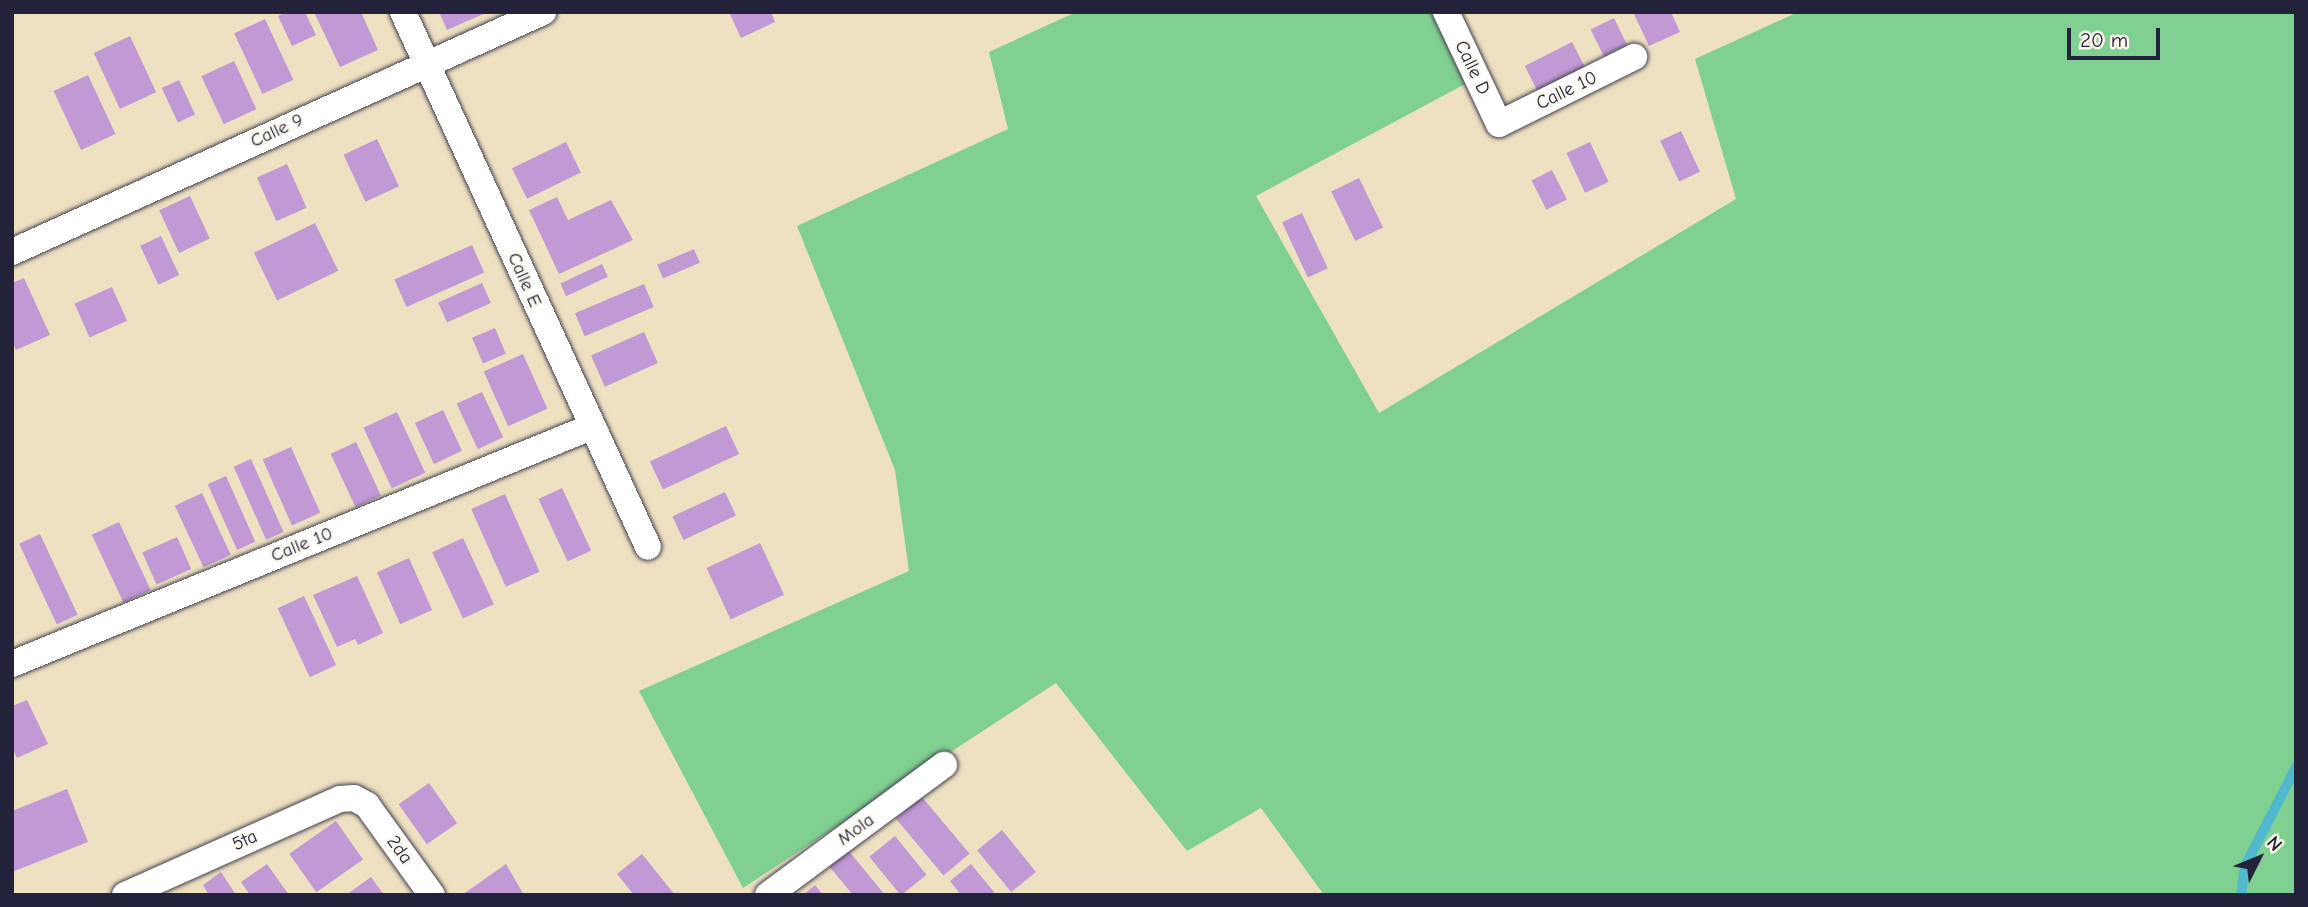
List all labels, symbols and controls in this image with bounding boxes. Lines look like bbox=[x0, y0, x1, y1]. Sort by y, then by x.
scale bar bbox=[2070, 14, 2163, 58]
text: 20 m bbox=[2080, 28, 2128, 52]
street label: Calle D bbox=[1449, 37, 1495, 99]
street label: Calle 10 bbox=[1533, 67, 1601, 115]
street label: Calle 9 bbox=[247, 109, 307, 153]
street label: Calle E bbox=[502, 249, 546, 311]
street label: Calle 10 bbox=[268, 522, 336, 568]
street label: Mola bbox=[833, 809, 879, 851]
north arrow bbox=[2224, 823, 2294, 893]
street label: 5ta bbox=[229, 826, 261, 856]
street label: 2da bbox=[381, 831, 417, 869]
text: N bbox=[2262, 832, 2287, 856]

